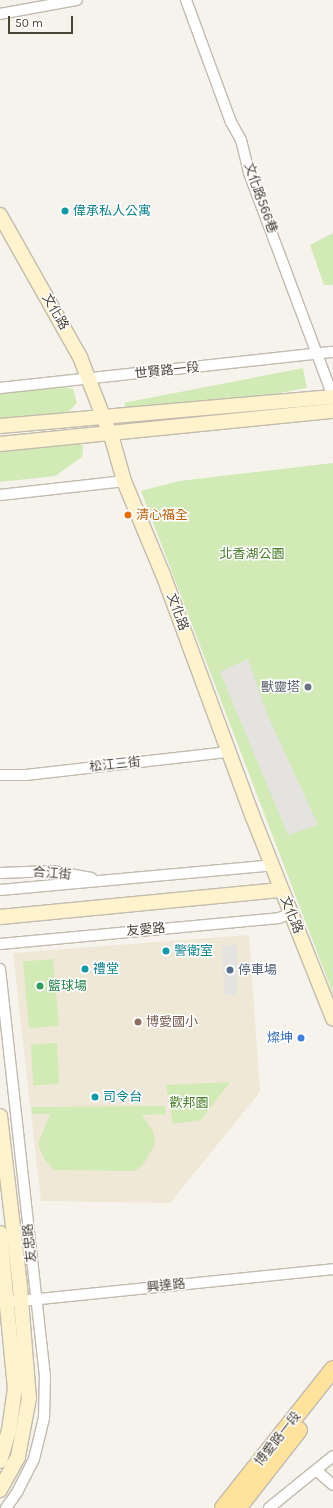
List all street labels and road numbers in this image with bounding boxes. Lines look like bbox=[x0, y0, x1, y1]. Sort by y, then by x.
street label: 文化路566巷 bbox=[240, 160, 280, 236]
street label: 文化路 bbox=[38, 291, 72, 333]
street label: 世賢路一段 bbox=[134, 360, 200, 382]
street label: 文化路 bbox=[163, 591, 191, 633]
street label: 松江三街 bbox=[88, 755, 142, 775]
street label: 合江街 bbox=[32, 865, 72, 883]
street label: 文化路 bbox=[276, 894, 306, 936]
street label: 友愛路 bbox=[126, 921, 166, 939]
street label: 友忠路 bbox=[20, 1223, 40, 1263]
street label: 興達路 bbox=[146, 1276, 186, 1296]
street label: 博愛路一段 bbox=[252, 1409, 304, 1469]

